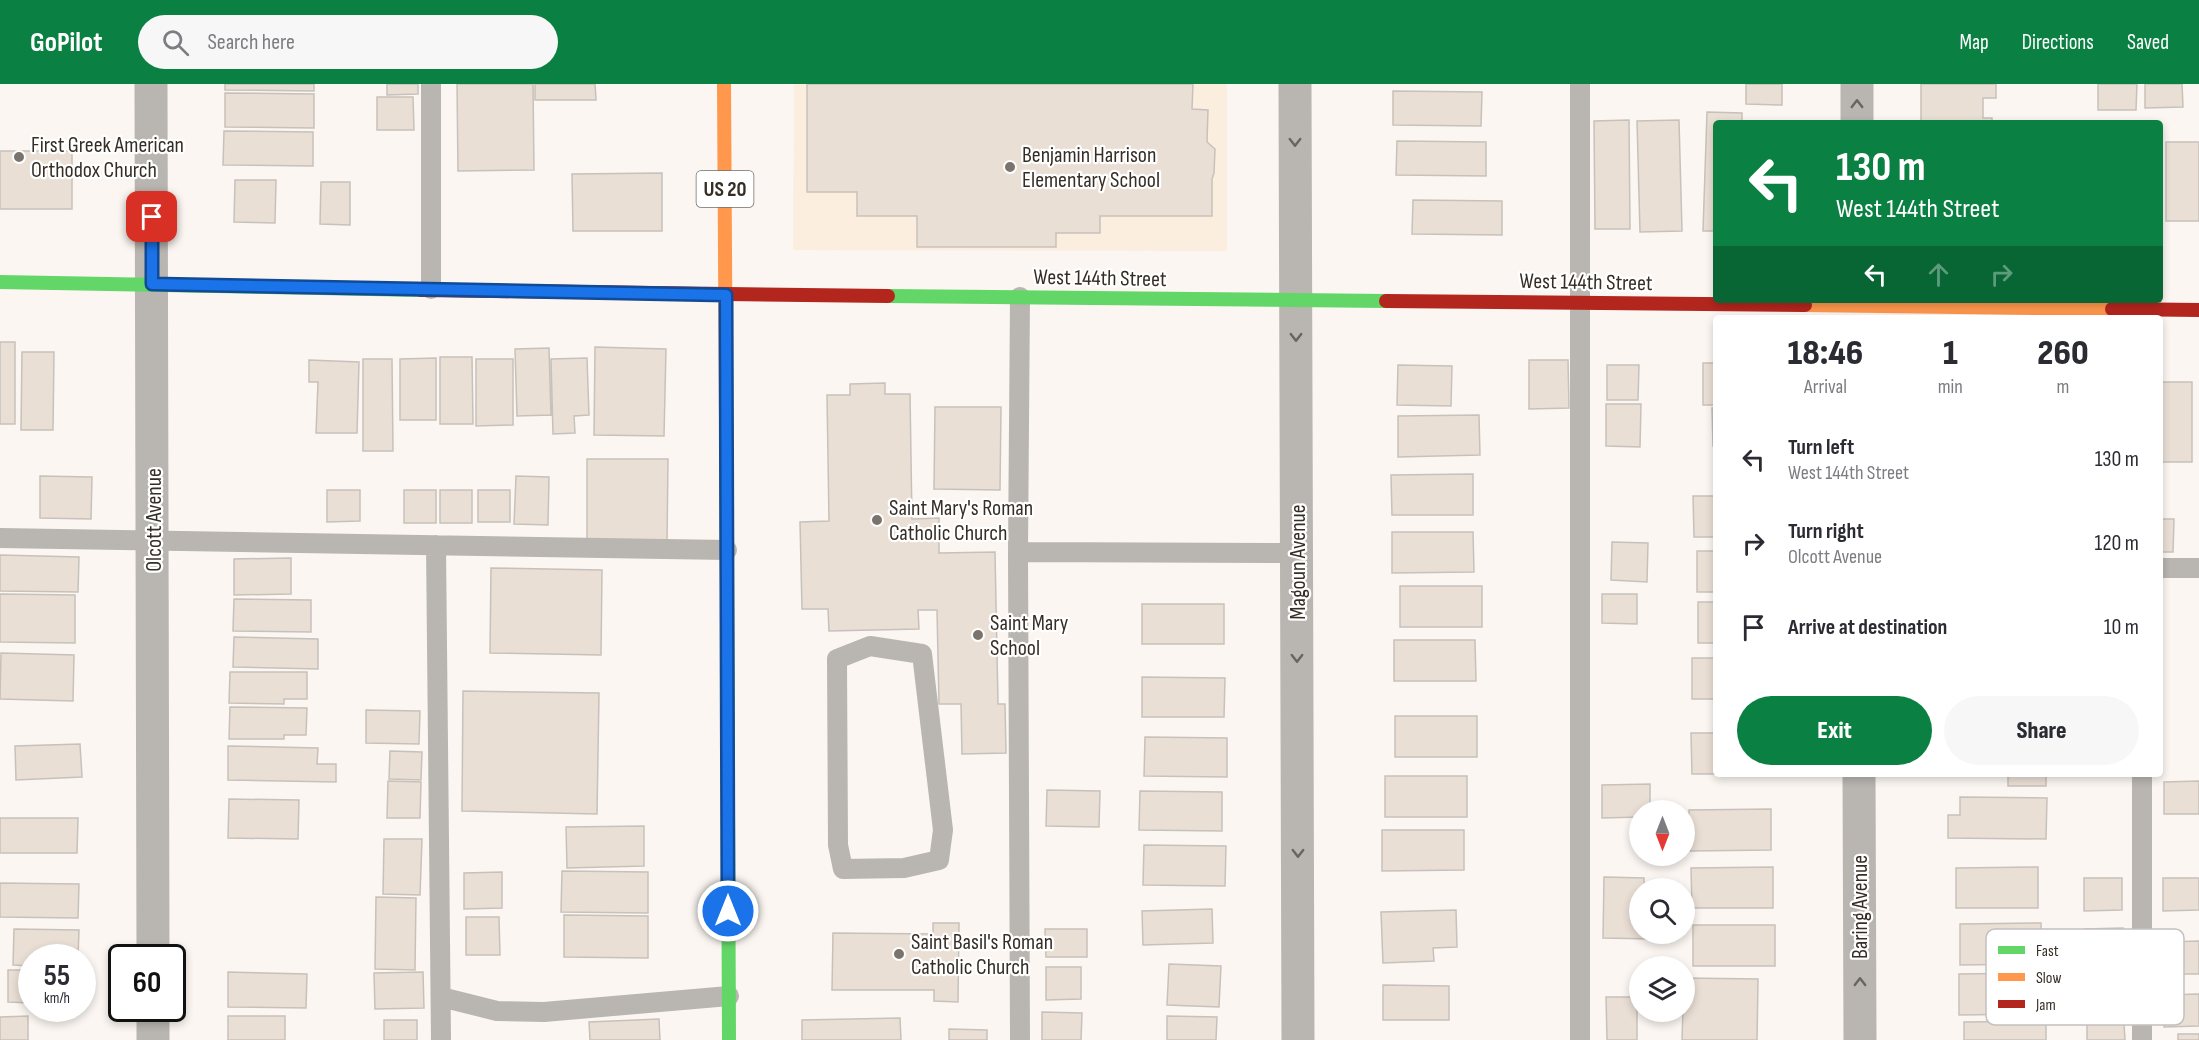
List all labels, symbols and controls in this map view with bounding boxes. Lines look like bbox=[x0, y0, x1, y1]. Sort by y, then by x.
search box bbox=[138, 15, 558, 69]
text: GoPilot bbox=[30, 26, 102, 59]
icon: search bbox=[159, 26, 192, 59]
text: Search here bbox=[207, 29, 295, 56]
text: Map bbox=[1959, 30, 1989, 55]
text: Directions bbox=[2022, 30, 2094, 55]
text: Saved bbox=[2127, 30, 2169, 55]
one-way arrow bbox=[1851, 99, 1863, 108]
place label: First Greek American Orthodox Church bbox=[31, 132, 184, 184]
one-way arrow bbox=[1289, 138, 1302, 147]
place label: Benjamin Harrison Elementary School bbox=[1022, 142, 1160, 194]
text: 130 m bbox=[1836, 142, 1926, 193]
icon: left bbox=[1737, 144, 1815, 222]
marker: First Greek American Orthodox Church bbox=[12, 150, 26, 164]
marker: Benjamin Harrison Elementary School bbox=[1003, 160, 1017, 174]
road number: US 20 bbox=[696, 171, 754, 207]
pin bbox=[126, 191, 177, 242]
text: West 144th Street bbox=[1836, 193, 1999, 225]
icon: arrive bbox=[135, 200, 168, 233]
icon: left bbox=[1859, 258, 1892, 291]
icon: ahead bbox=[1922, 258, 1955, 291]
icon: right bbox=[1985, 258, 2018, 291]
street label: West 144th Street bbox=[1033, 264, 1167, 293]
street label: West 144th Street bbox=[1519, 268, 1653, 297]
text: 18:46 bbox=[1787, 332, 1863, 375]
text: 1 bbox=[1943, 332, 1958, 375]
text: 260 bbox=[2037, 332, 2089, 375]
one-way arrow bbox=[1290, 333, 1302, 342]
text: Arrival bbox=[1804, 375, 1847, 399]
text: min bbox=[1938, 375, 1963, 399]
text: m bbox=[2057, 375, 2069, 399]
text: Turn left bbox=[1788, 434, 1854, 461]
icon: left bbox=[1737, 443, 1770, 476]
text: 130 m bbox=[2095, 446, 2139, 473]
text: West 144th Street bbox=[1788, 461, 1909, 485]
street label: Olcott Avenue bbox=[141, 468, 168, 572]
place label: Saint Mary's Roman Catholic Church bbox=[889, 495, 1033, 547]
street label: Magoun Avenue bbox=[1285, 504, 1312, 620]
marker: Saint Mary's Roman Catholic Church bbox=[870, 513, 884, 527]
text: Turn right bbox=[1788, 518, 1864, 545]
icon: right bbox=[1737, 527, 1770, 560]
text: 120 m bbox=[2095, 530, 2139, 557]
text: Olcott Avenue bbox=[1788, 545, 1882, 569]
place label: Saint Mary School bbox=[990, 610, 1069, 662]
icon: arrive bbox=[1737, 611, 1770, 644]
text: Arrive at destination bbox=[1788, 614, 1947, 641]
text: 10 m bbox=[2104, 614, 2139, 641]
marker: Saint Mary School bbox=[971, 628, 985, 642]
one-way arrow bbox=[1291, 654, 1303, 663]
button: Exit bbox=[1737, 696, 1932, 765]
button: Share bbox=[1944, 696, 2139, 765]
north arrow bbox=[1629, 800, 1695, 866]
map controls bbox=[1629, 800, 1695, 1022]
one-way arrow bbox=[1292, 849, 1304, 858]
street label: Baring Avenue bbox=[1847, 855, 1874, 959]
button: search bbox=[1629, 878, 1695, 944]
position arrow bbox=[696, 879, 760, 943]
place label: Saint Basil's Roman Catholic Church bbox=[911, 929, 1053, 981]
legend bbox=[1986, 929, 2184, 1025]
text: Fast bbox=[2036, 942, 2059, 961]
speed limit sign: 60 bbox=[108, 944, 186, 1022]
marker: Saint Basil's Roman Catholic Church bbox=[892, 947, 906, 961]
button: layers bbox=[1629, 956, 1695, 1022]
text: 55 bbox=[44, 958, 70, 994]
text: Slow bbox=[2036, 969, 2061, 988]
one-way arrow bbox=[1854, 977, 1866, 986]
text: km/h bbox=[44, 989, 70, 1008]
text: Jam bbox=[2035, 996, 2056, 1015]

